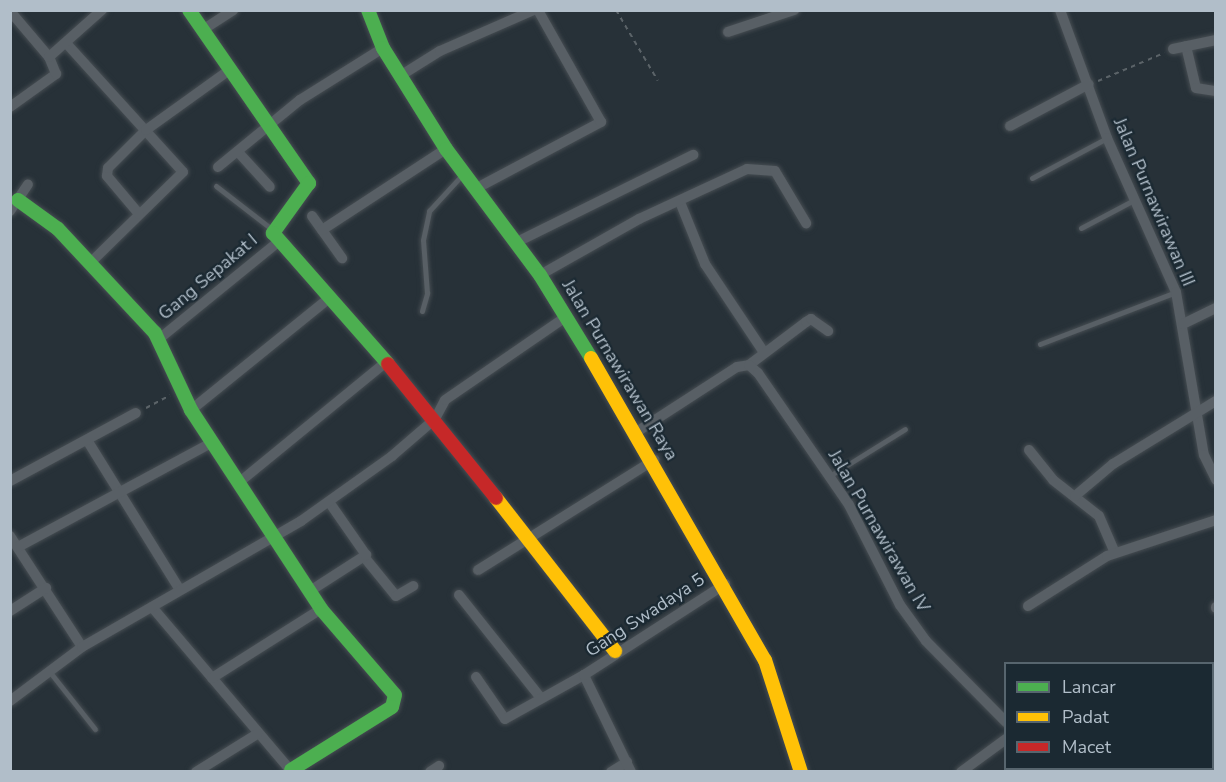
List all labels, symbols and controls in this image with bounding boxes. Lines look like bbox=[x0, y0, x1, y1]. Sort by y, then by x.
street label: Jalan Purnawirawan III bbox=[1109, 115, 1199, 289]
street label: Gang Sepakat I bbox=[154, 229, 262, 325]
street label: Jalan Purnawirawan Raya bbox=[557, 276, 683, 464]
street label: Jalan Purnawirawan IV bbox=[824, 446, 934, 616]
street label: Gang Swadaya 5 bbox=[581, 569, 709, 661]
legend bbox=[1004, 662, 1214, 770]
text: Lancar bbox=[1062, 675, 1116, 699]
text: Padat bbox=[1062, 705, 1109, 729]
text: Macet bbox=[1062, 735, 1111, 759]

